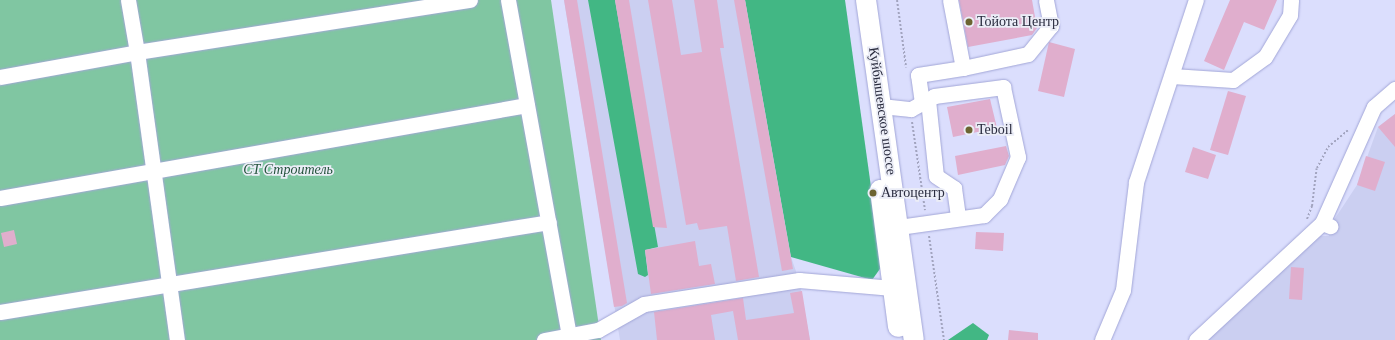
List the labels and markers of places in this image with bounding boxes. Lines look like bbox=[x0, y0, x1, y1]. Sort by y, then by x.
place label: Тойота Центр bbox=[977, 14, 1059, 30]
marker: Тойота Центр bbox=[964, 17, 974, 27]
place label: Teboil bbox=[977, 122, 1013, 138]
marker: Teboil bbox=[964, 125, 974, 135]
place label: Автоцентр bbox=[881, 185, 945, 201]
marker: Автоцентр bbox=[868, 188, 878, 198]

